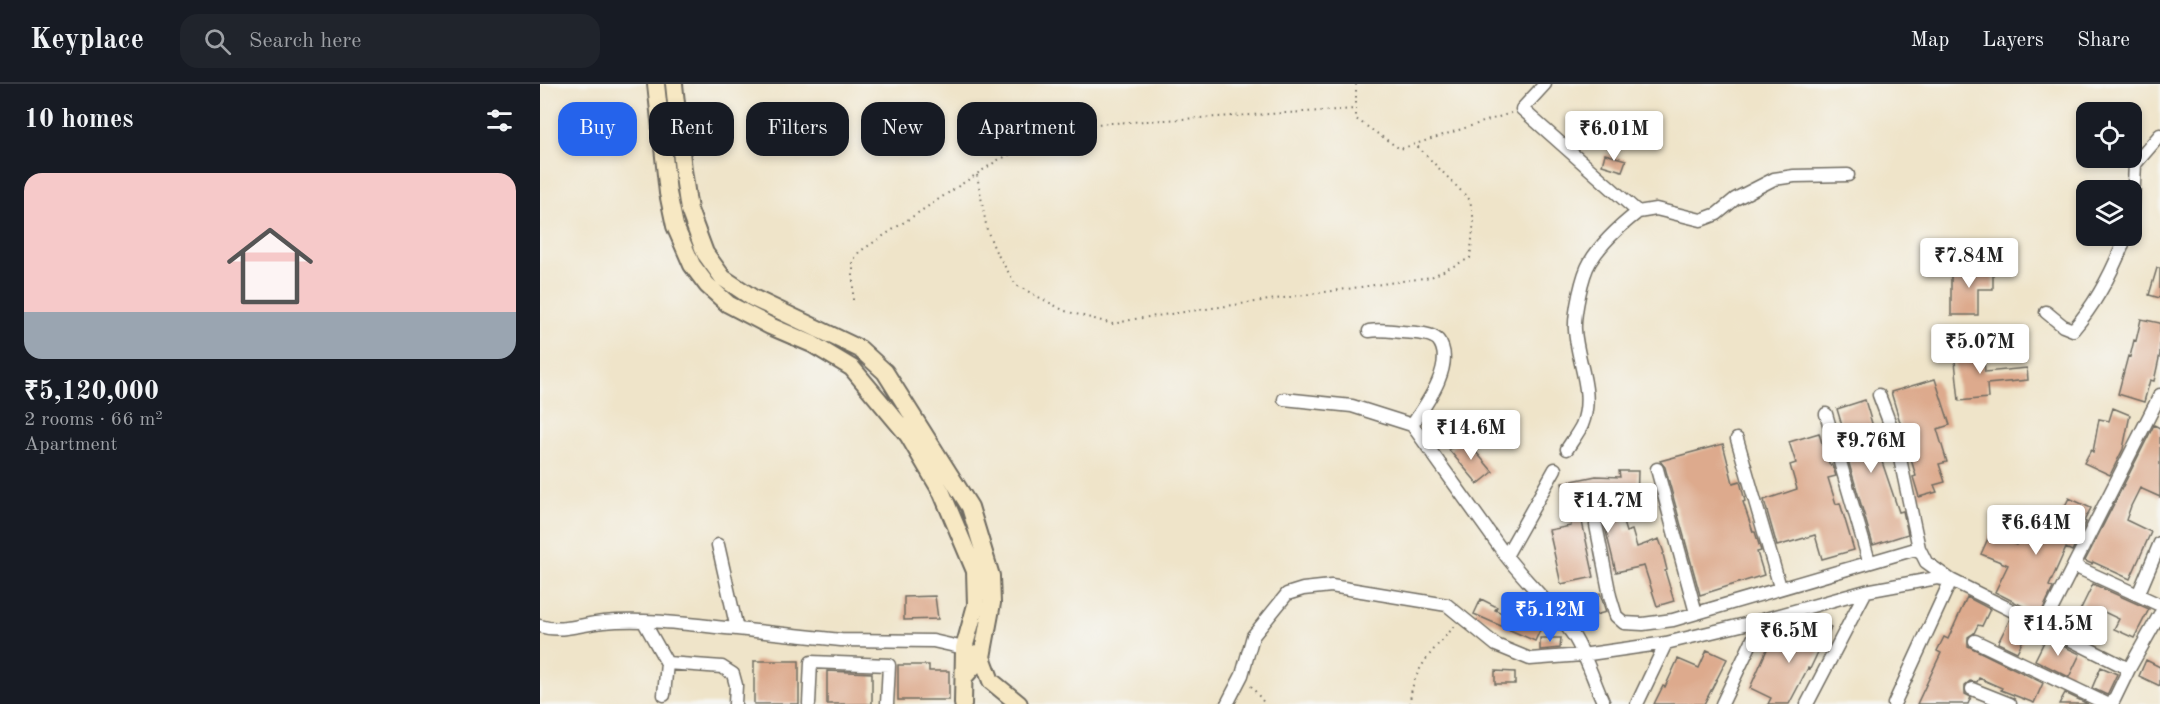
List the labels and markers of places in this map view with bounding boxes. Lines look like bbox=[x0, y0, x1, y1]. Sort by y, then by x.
pin: ₹6.01M bbox=[1565, 111, 1663, 162]
pin: ₹7.84M bbox=[1920, 238, 2018, 289]
pin: ₹5.07M bbox=[1931, 324, 2029, 375]
pin: ₹14.6M bbox=[1422, 410, 1520, 461]
pin: ₹9.76M bbox=[1822, 423, 1920, 474]
pin: ₹14.7M bbox=[1559, 483, 1657, 534]
pin: ₹6.64M bbox=[1987, 505, 2085, 556]
pin: ₹5.12M bbox=[1501, 592, 1599, 643]
pin: ₹14.5M bbox=[2009, 606, 2107, 657]
pin: ₹6.5M bbox=[1747, 613, 1831, 664]

